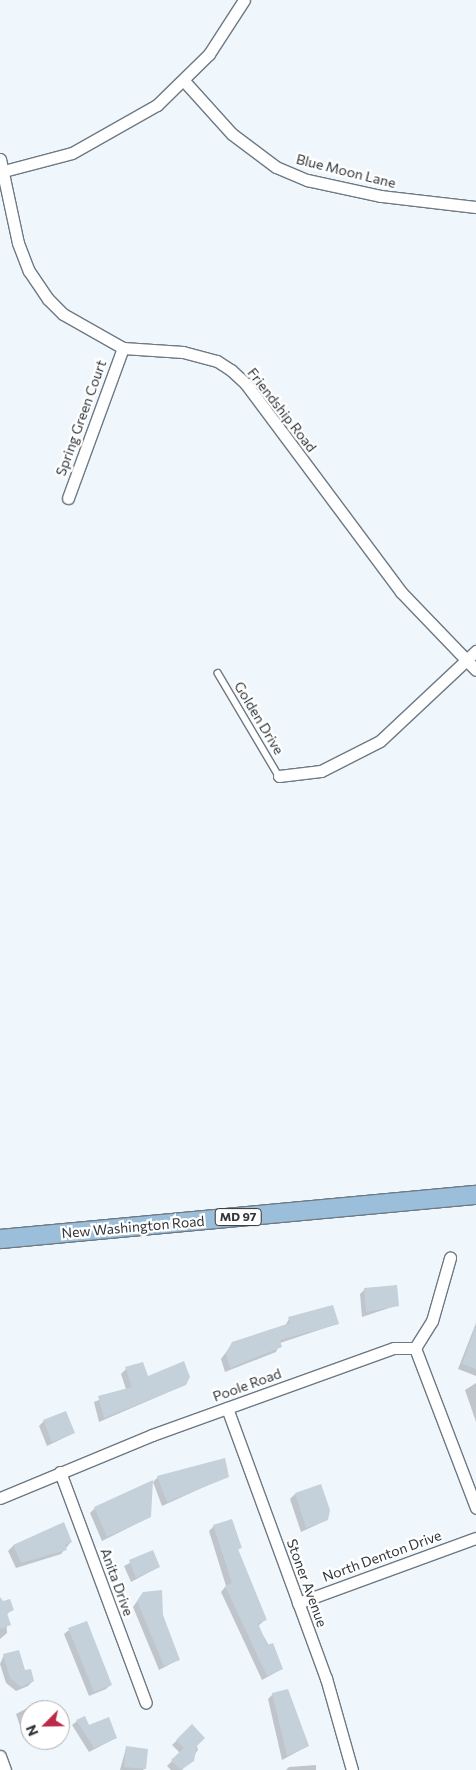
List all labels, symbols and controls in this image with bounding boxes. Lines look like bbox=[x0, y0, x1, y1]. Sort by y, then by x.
street label: Blue Moon Lane bbox=[294, 151, 398, 191]
street label: Spring Green Court bbox=[52, 358, 110, 478]
street label: Friendship Road bbox=[244, 365, 320, 455]
street label: Golden Drive bbox=[231, 678, 287, 758]
road number: MD 97 bbox=[214, 1208, 262, 1226]
street label: New Washington Road bbox=[61, 1212, 205, 1242]
street label: Poole Road bbox=[210, 1365, 284, 1405]
street label: North Denton Drive bbox=[320, 1527, 444, 1585]
street label: Stoner Avenue bbox=[283, 1537, 331, 1629]
street label: Anita Drive bbox=[97, 1546, 137, 1618]
north arrow bbox=[20, 1700, 70, 1750]
text: N bbox=[22, 1723, 42, 1739]

